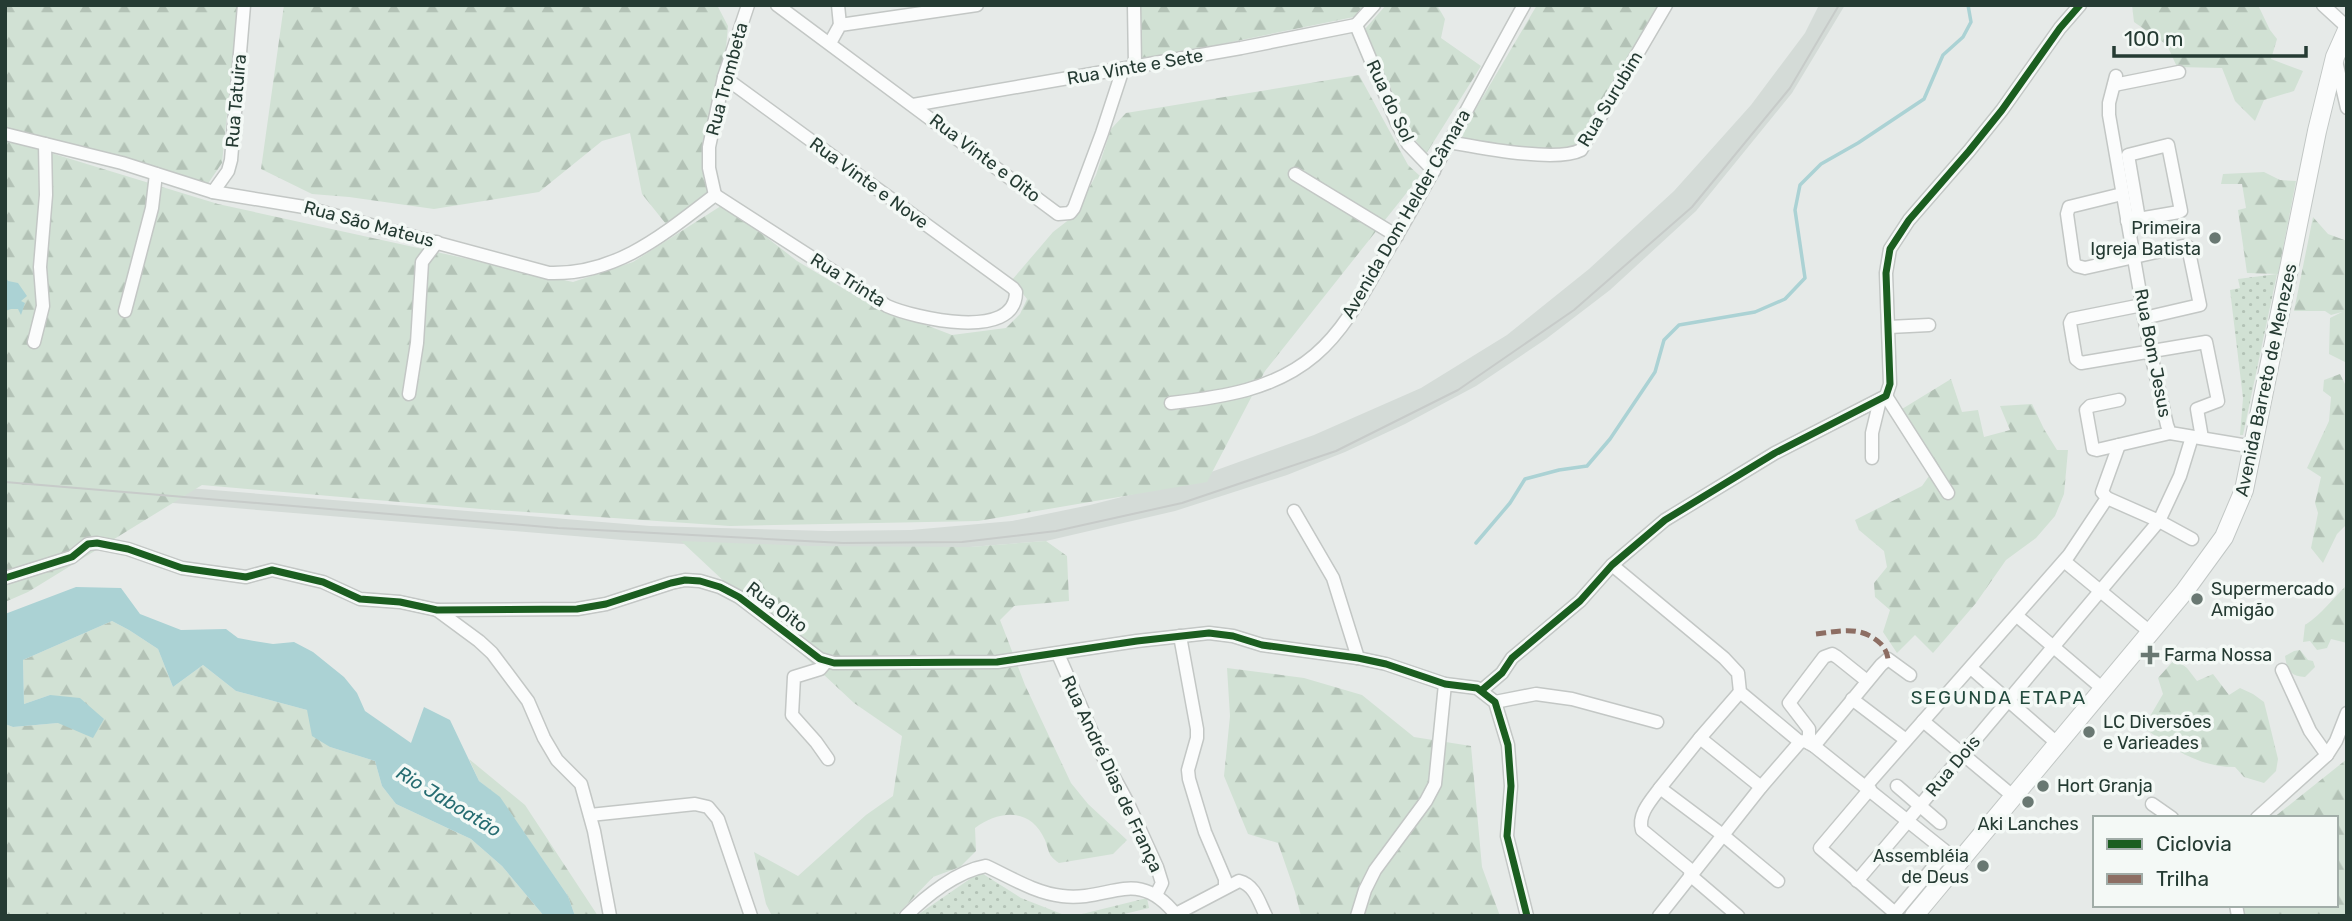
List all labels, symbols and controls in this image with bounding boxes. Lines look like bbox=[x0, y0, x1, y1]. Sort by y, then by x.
scale bar bbox=[2114, 14, 2306, 58]
street label: Rua Trombeta bbox=[701, 20, 753, 138]
text: 100 m bbox=[2124, 26, 2183, 51]
street label: Rua Vinte e Sete bbox=[1065, 44, 1205, 90]
street label: Rua Surubim bbox=[1573, 47, 1647, 151]
street label: Rua Tatuira bbox=[221, 53, 251, 149]
street label: Rua do Sol bbox=[1361, 56, 1419, 146]
street label: Avenida Dom Helder Câmara bbox=[1337, 105, 1475, 323]
street label: Rua Vinte e Oito bbox=[925, 109, 1045, 207]
street label: Rua Vinte e Nove bbox=[805, 132, 933, 234]
street label: Rua São Mateus bbox=[301, 196, 437, 252]
place label: Primeira Igreja Batista bbox=[2090, 217, 2201, 260]
marker: Primeira Igreja Batista bbox=[2207, 230, 2223, 246]
street label: Rua Trinta bbox=[806, 248, 890, 312]
street label: Avenida Barreto de Menezes bbox=[2231, 261, 2301, 499]
street label: Rua Bom Jesus bbox=[2130, 287, 2176, 419]
street label: Rua Oito bbox=[742, 577, 812, 637]
place label: Supermercado Amigão bbox=[2211, 578, 2334, 621]
marker: Supermercado Amigão bbox=[2189, 591, 2205, 607]
place label: Farma Nossa bbox=[2164, 644, 2272, 666]
marker: Farma Nossa bbox=[2142, 647, 2158, 663]
street label: Rua André Dias de França bbox=[1057, 672, 1167, 876]
district label: SEGUNDA ETAPA bbox=[1911, 686, 2087, 709]
place label: LC Diversões e Varieades bbox=[2103, 711, 2211, 754]
marker: LC Diversões e Varieades bbox=[2081, 724, 2097, 740]
street label: Rua Dois bbox=[1921, 731, 1985, 801]
water label: Rio Jaboatão bbox=[392, 761, 506, 842]
place label: Hort Granja bbox=[2057, 775, 2153, 797]
marker: Hort Granja bbox=[2035, 778, 2051, 794]
marker: Aki Lanches bbox=[2020, 794, 2036, 810]
place label: Aki Lanches bbox=[1977, 813, 2079, 835]
legend bbox=[2093, 816, 2338, 907]
text: Ciclovia bbox=[2156, 831, 2232, 856]
place label: Assembléia de Deus bbox=[1873, 845, 1969, 888]
marker: Assembléia de Deus bbox=[1975, 858, 1991, 874]
text: Trilha bbox=[2156, 866, 2209, 891]

